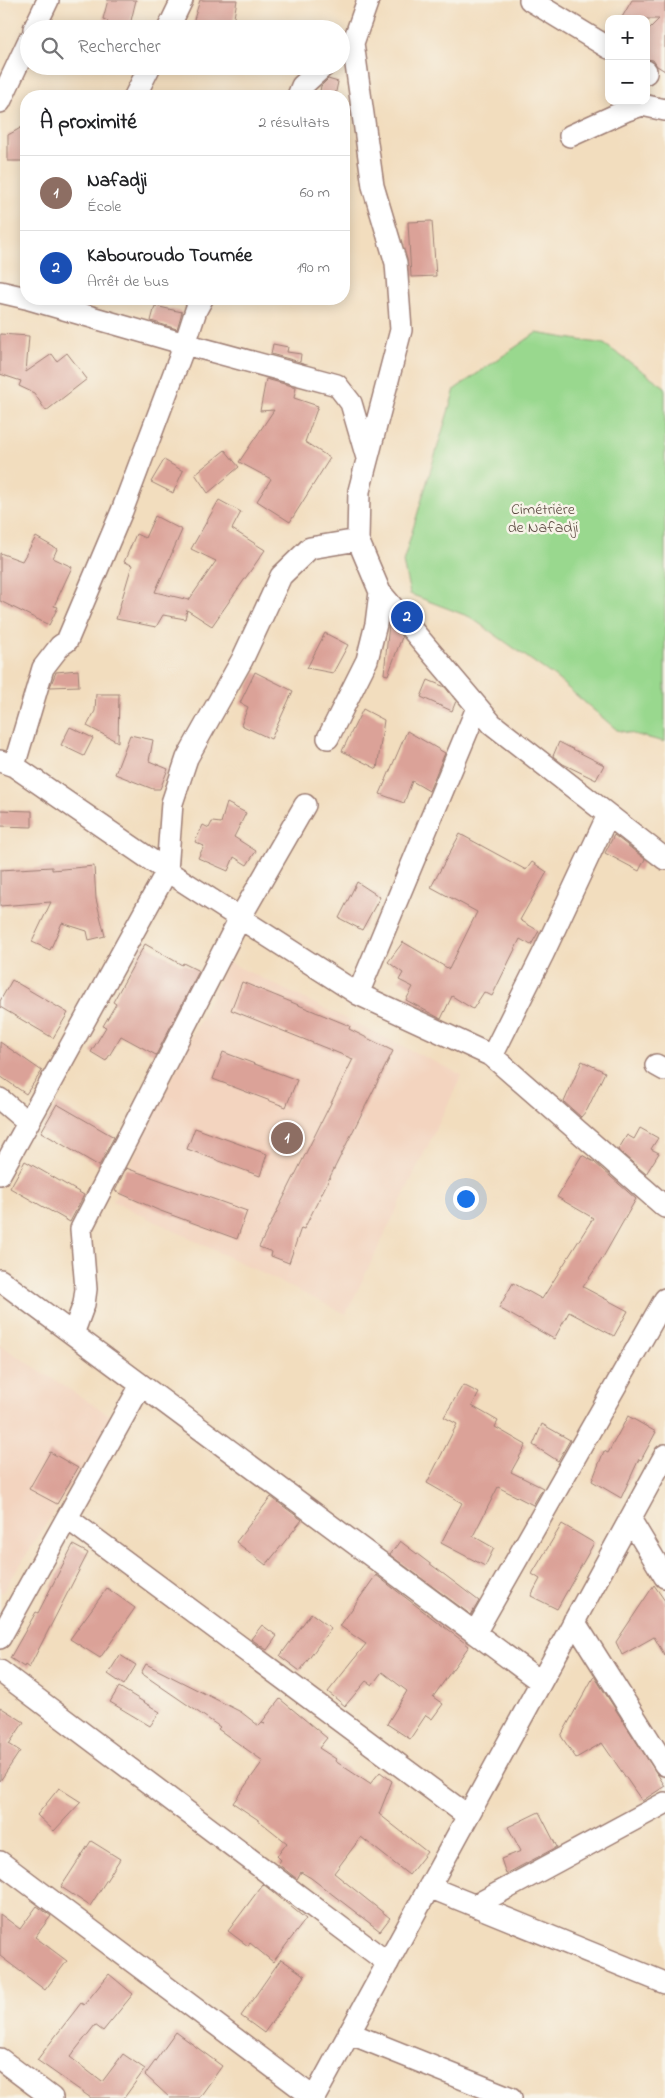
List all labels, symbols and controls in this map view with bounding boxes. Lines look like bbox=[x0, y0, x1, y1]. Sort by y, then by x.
map controls bbox=[605, 15, 650, 105]
button: + bbox=[605, 15, 650, 60]
search box bbox=[20, 20, 350, 75]
icon: search bbox=[38, 34, 66, 62]
text: Rechercher bbox=[78, 34, 161, 61]
button: − bbox=[605, 60, 650, 105]
text: À proximité bbox=[40, 108, 137, 138]
text: 2 résultats bbox=[258, 111, 330, 135]
text: Nafadji bbox=[87, 168, 147, 195]
text: 1 bbox=[53, 181, 59, 205]
text: 60 m bbox=[300, 181, 330, 205]
text: École bbox=[87, 195, 122, 219]
text: Kabouroudo Tournée bbox=[87, 243, 252, 270]
text: 2 bbox=[52, 256, 60, 280]
text: 190 m bbox=[297, 256, 330, 280]
text: Arrêt de bus bbox=[87, 270, 169, 294]
park label: Cimétrière de Nafadji bbox=[508, 498, 578, 540]
pin: 2 bbox=[391, 598, 423, 636]
pin: 1 bbox=[271, 1119, 303, 1157]
your location bbox=[453, 1186, 479, 1212]

